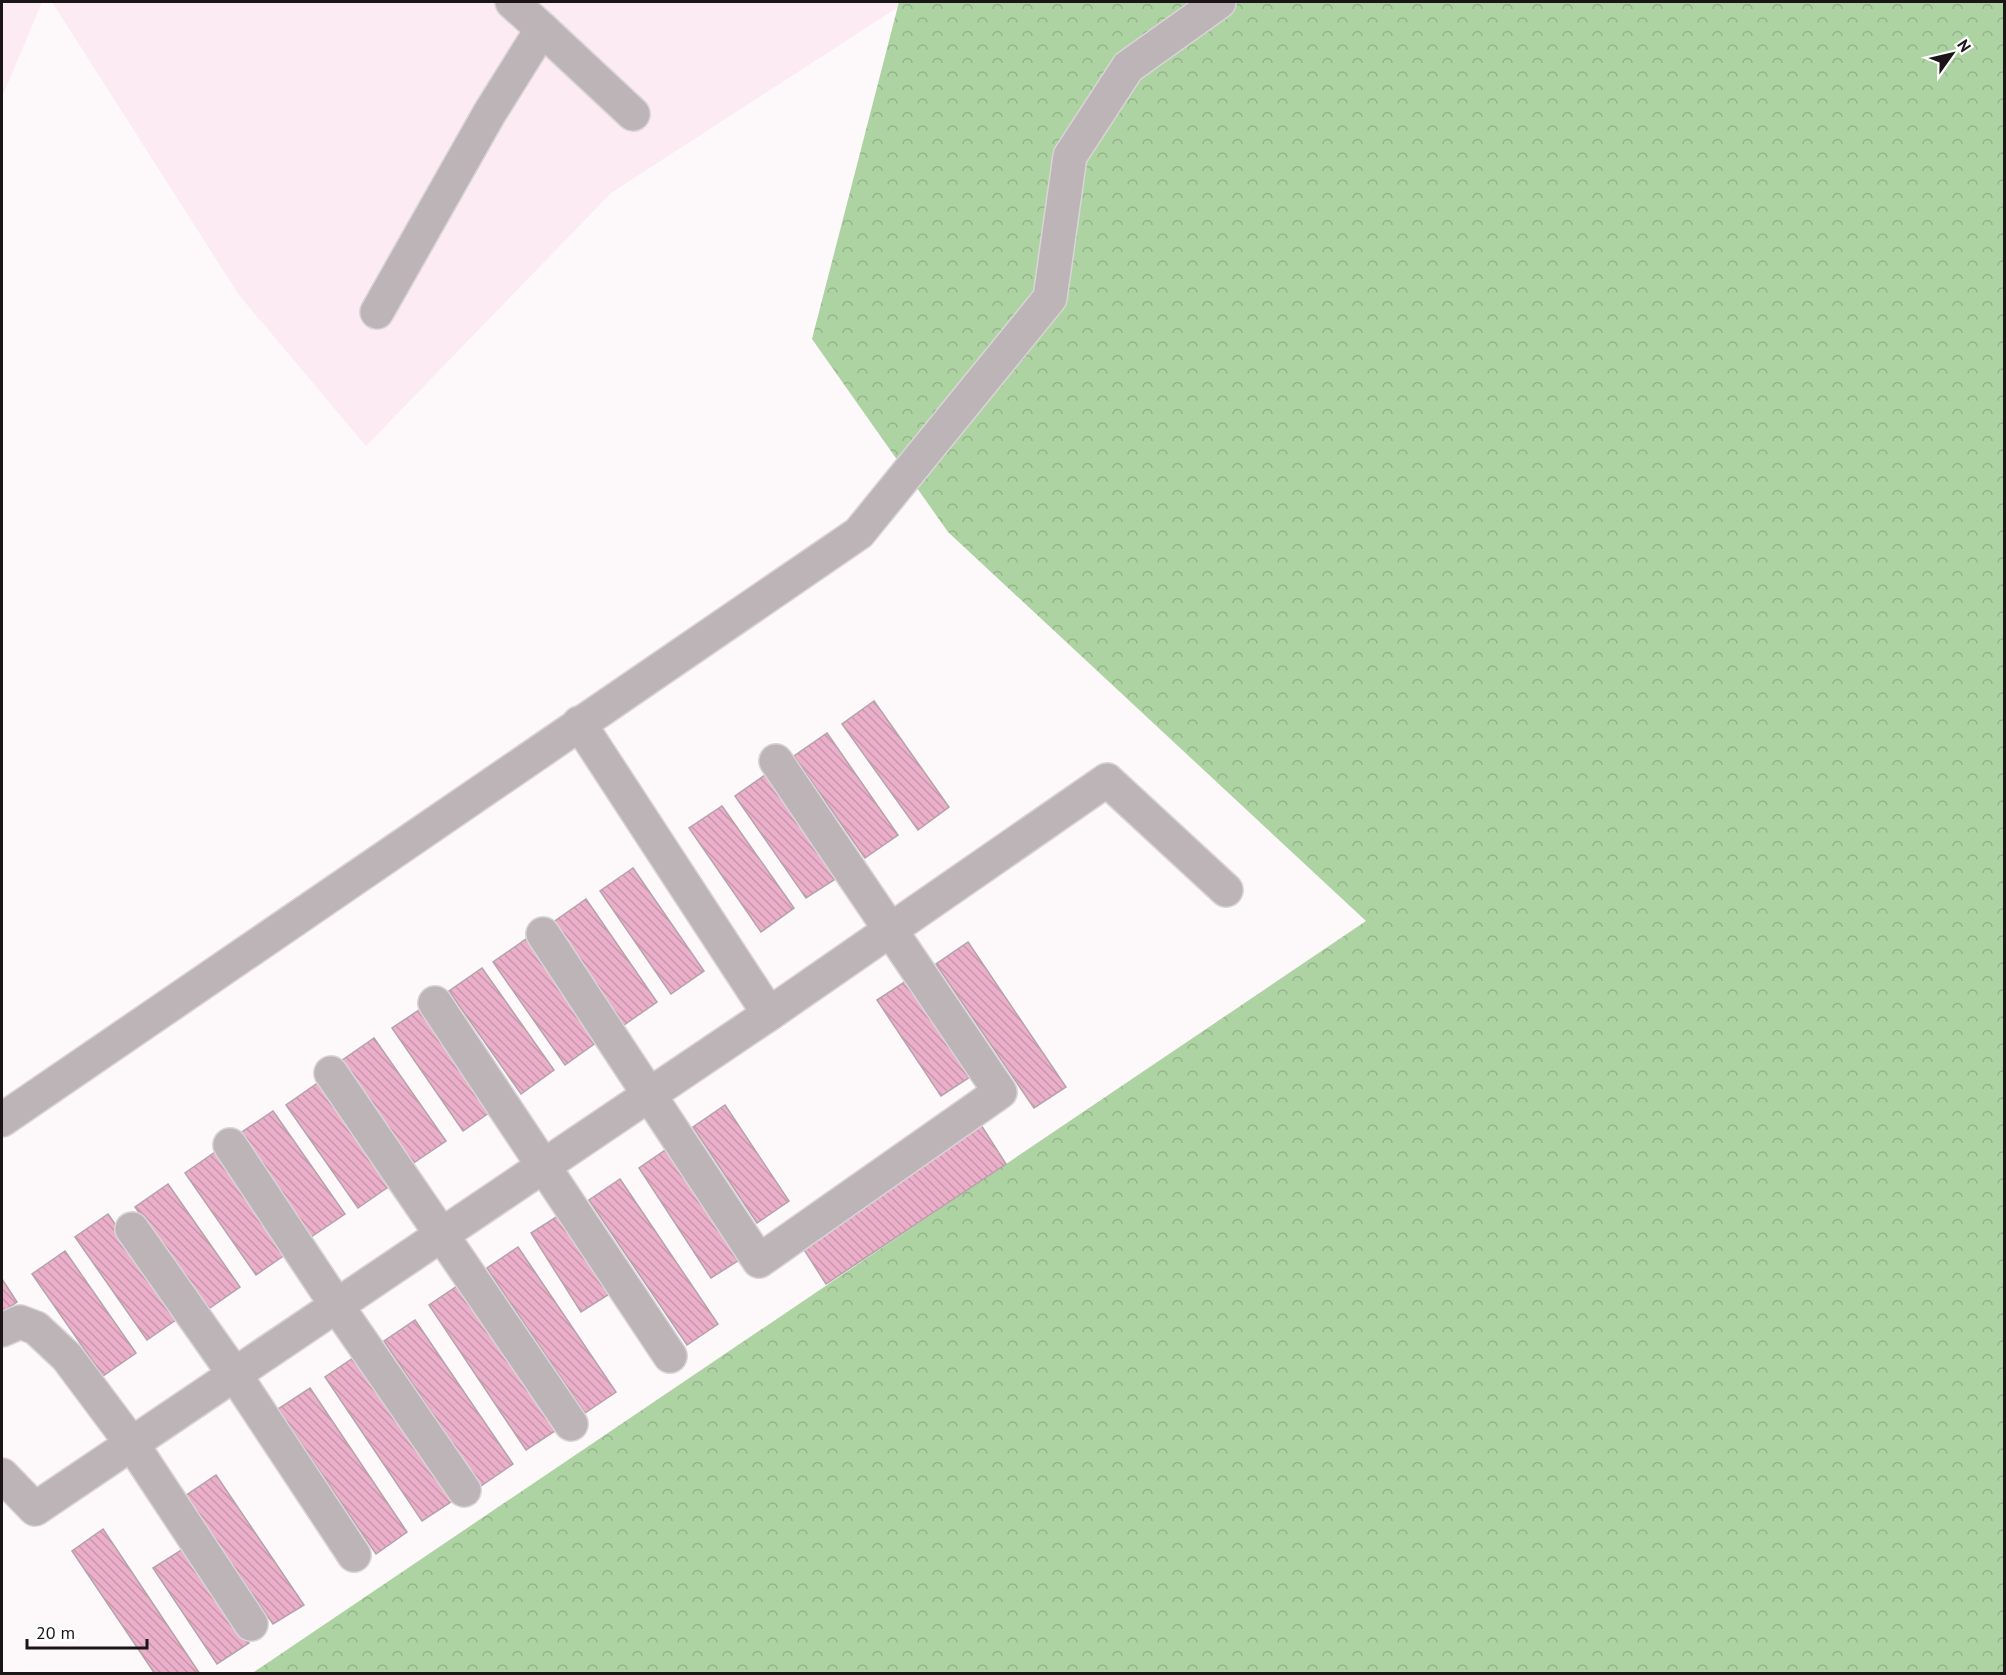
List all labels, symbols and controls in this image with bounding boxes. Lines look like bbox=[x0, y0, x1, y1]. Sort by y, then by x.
north arrow bbox=[1922, 24, 1982, 84]
text: N bbox=[1953, 36, 1976, 56]
scale bar bbox=[27, 1612, 147, 1650]
text: 20 m bbox=[36, 1621, 75, 1644]

